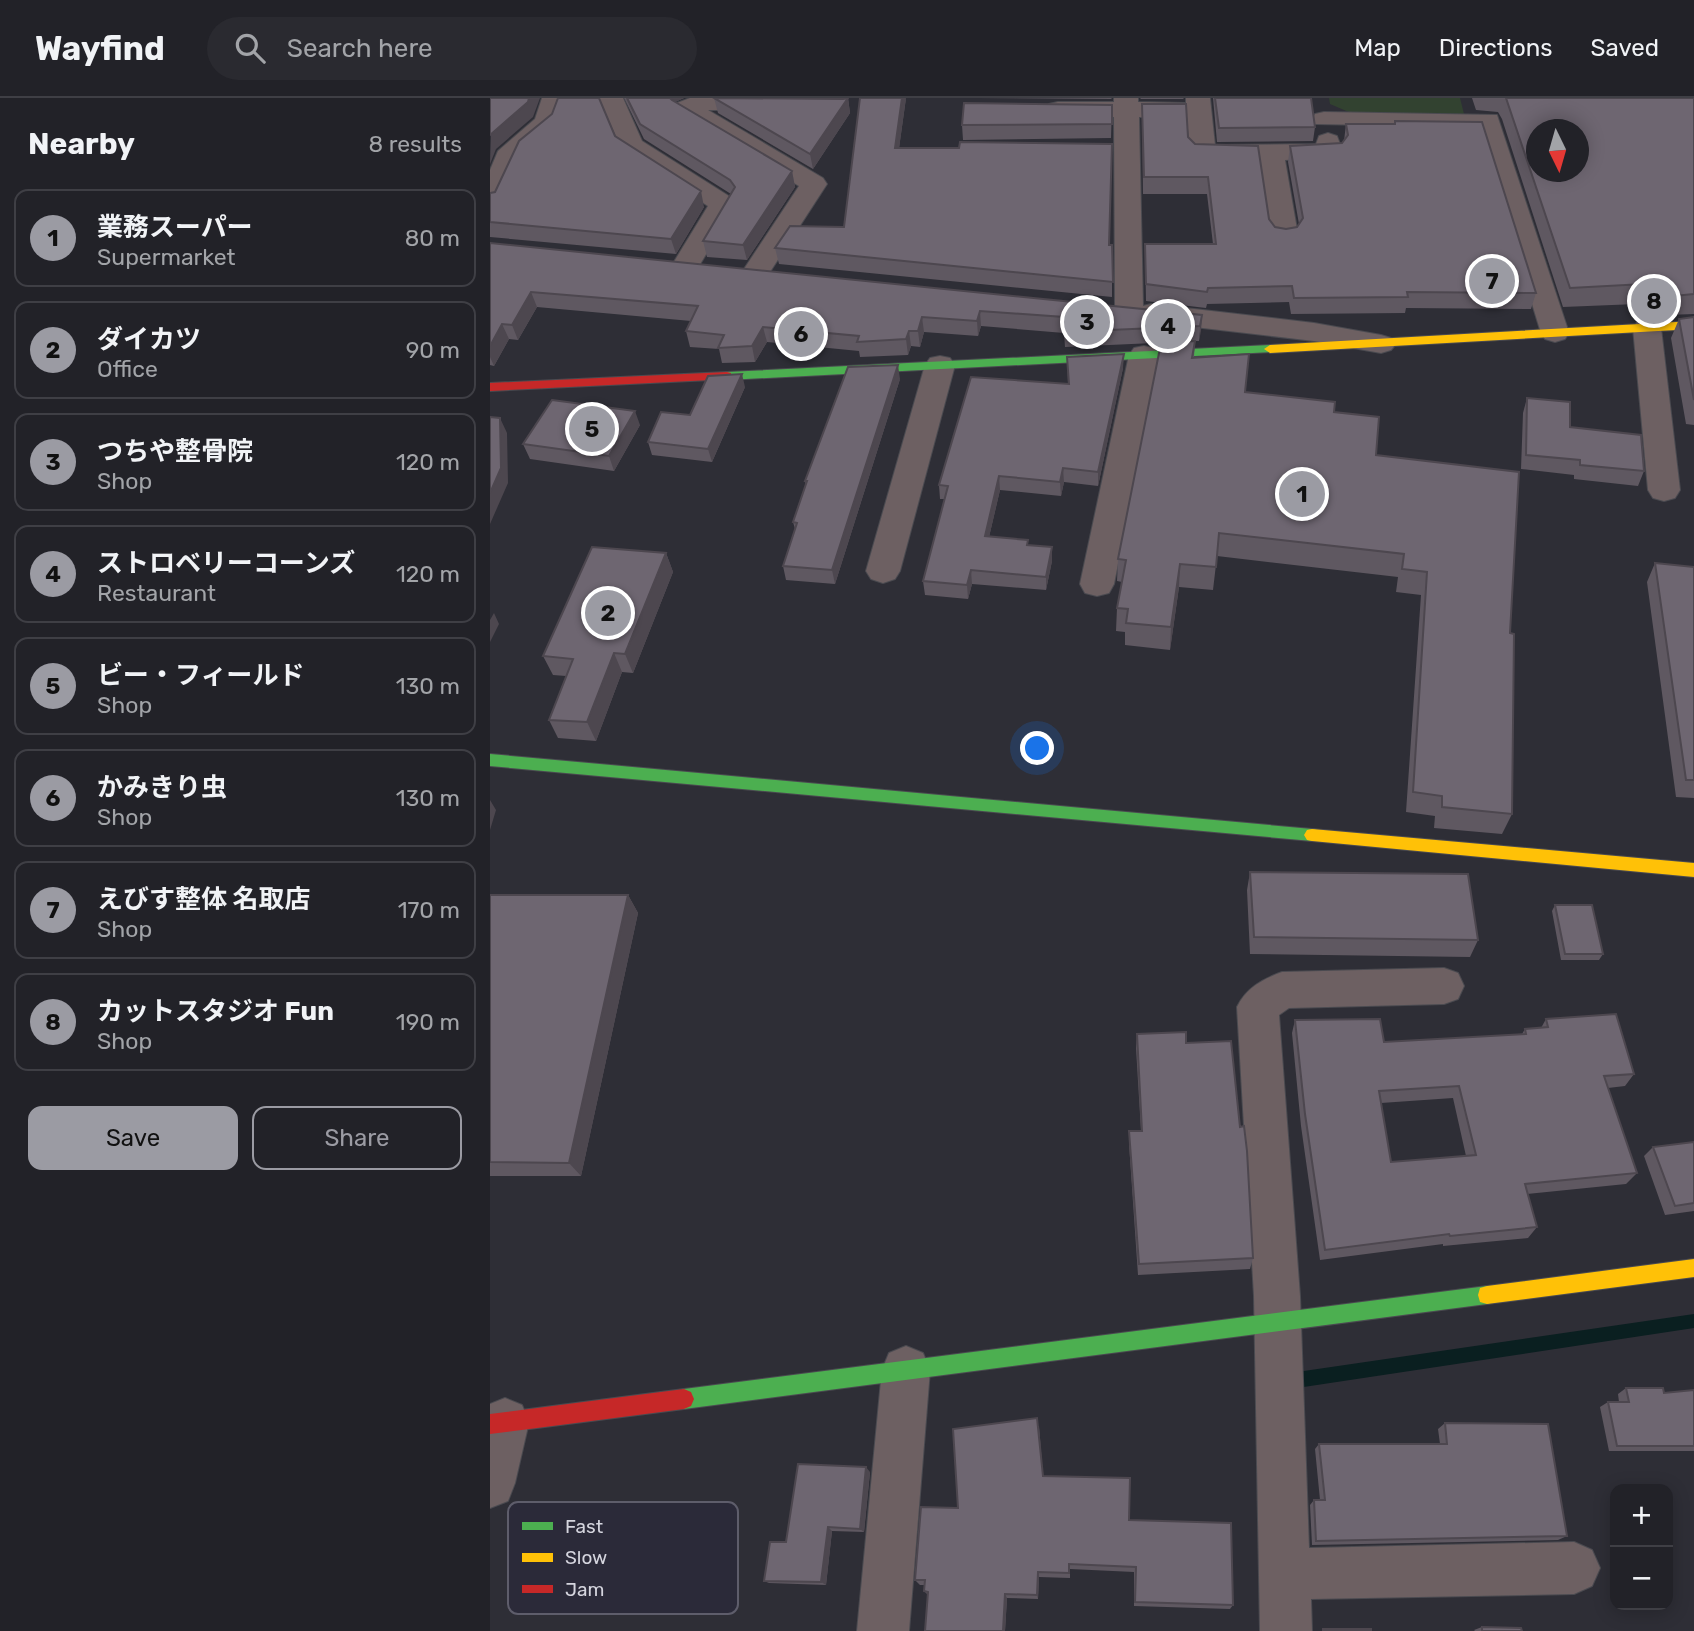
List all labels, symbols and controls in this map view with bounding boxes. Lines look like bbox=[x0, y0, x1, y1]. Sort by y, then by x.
search box bbox=[207, 17, 697, 80]
text: Wayfind bbox=[35, 29, 165, 68]
icon: search bbox=[231, 29, 269, 67]
text: Search here bbox=[287, 33, 433, 64]
text: Map bbox=[1354, 34, 1401, 62]
text: Directions bbox=[1439, 34, 1552, 62]
text: Saved bbox=[1590, 34, 1659, 62]
north arrow bbox=[1526, 119, 1589, 182]
text: Nearby bbox=[28, 126, 135, 162]
text: 8 results bbox=[368, 130, 462, 158]
text: 業務スーパー bbox=[97, 212, 253, 243]
text: 1 bbox=[47, 224, 59, 252]
text: 80 m bbox=[405, 224, 460, 252]
text: Supermarket bbox=[97, 243, 235, 271]
pin: 7 bbox=[1469, 255, 1515, 307]
pin: 8 bbox=[1631, 275, 1677, 327]
pin: 3 bbox=[1064, 296, 1110, 348]
pin: 4 bbox=[1145, 300, 1191, 352]
pin: 6 bbox=[778, 308, 824, 360]
text: ダイカツ bbox=[97, 324, 201, 355]
text: 2 bbox=[46, 336, 60, 364]
text: 90 m bbox=[406, 336, 460, 364]
text: Office bbox=[97, 355, 158, 383]
pin: 5 bbox=[569, 403, 615, 455]
text: つちや整骨院 bbox=[97, 436, 253, 467]
text: 3 bbox=[45, 448, 61, 476]
text: 120 m bbox=[396, 448, 460, 476]
text: Shop bbox=[97, 467, 152, 495]
pin: 1 bbox=[1279, 468, 1325, 520]
text: ストロベリーコーンズ bbox=[97, 548, 355, 579]
text: 4 bbox=[45, 560, 61, 588]
text: 120 m bbox=[396, 560, 460, 588]
text: Restaurant bbox=[97, 579, 216, 607]
pin: 2 bbox=[585, 587, 631, 639]
text: ビー・フィールド bbox=[97, 660, 304, 691]
text: 5 bbox=[46, 672, 60, 700]
text: 130 m bbox=[396, 672, 460, 700]
text: Shop bbox=[97, 691, 152, 719]
your location bbox=[1020, 731, 1054, 765]
text: かみきり虫 bbox=[97, 772, 227, 803]
text: 6 bbox=[46, 784, 60, 812]
text: 130 m bbox=[396, 784, 460, 812]
text: Shop bbox=[97, 803, 152, 831]
text: えびす整体 名取店 bbox=[97, 884, 311, 915]
text: 7 bbox=[46, 896, 60, 924]
text: 170 m bbox=[398, 896, 460, 924]
text: Shop bbox=[97, 915, 152, 943]
text: カットスタジオ Fun bbox=[97, 996, 334, 1027]
text: 8 bbox=[45, 1008, 61, 1036]
text: 190 m bbox=[396, 1008, 460, 1036]
text: Shop bbox=[97, 1027, 152, 1055]
button: Save bbox=[28, 1106, 238, 1170]
button: Share bbox=[252, 1106, 462, 1170]
map controls bbox=[1610, 1484, 1673, 1610]
button: + bbox=[1610, 1484, 1673, 1547]
legend bbox=[508, 1502, 738, 1614]
text: Fast bbox=[565, 1515, 604, 1538]
text: Slow bbox=[565, 1546, 607, 1569]
button: − bbox=[1610, 1547, 1673, 1610]
text: Jam bbox=[565, 1578, 604, 1601]

